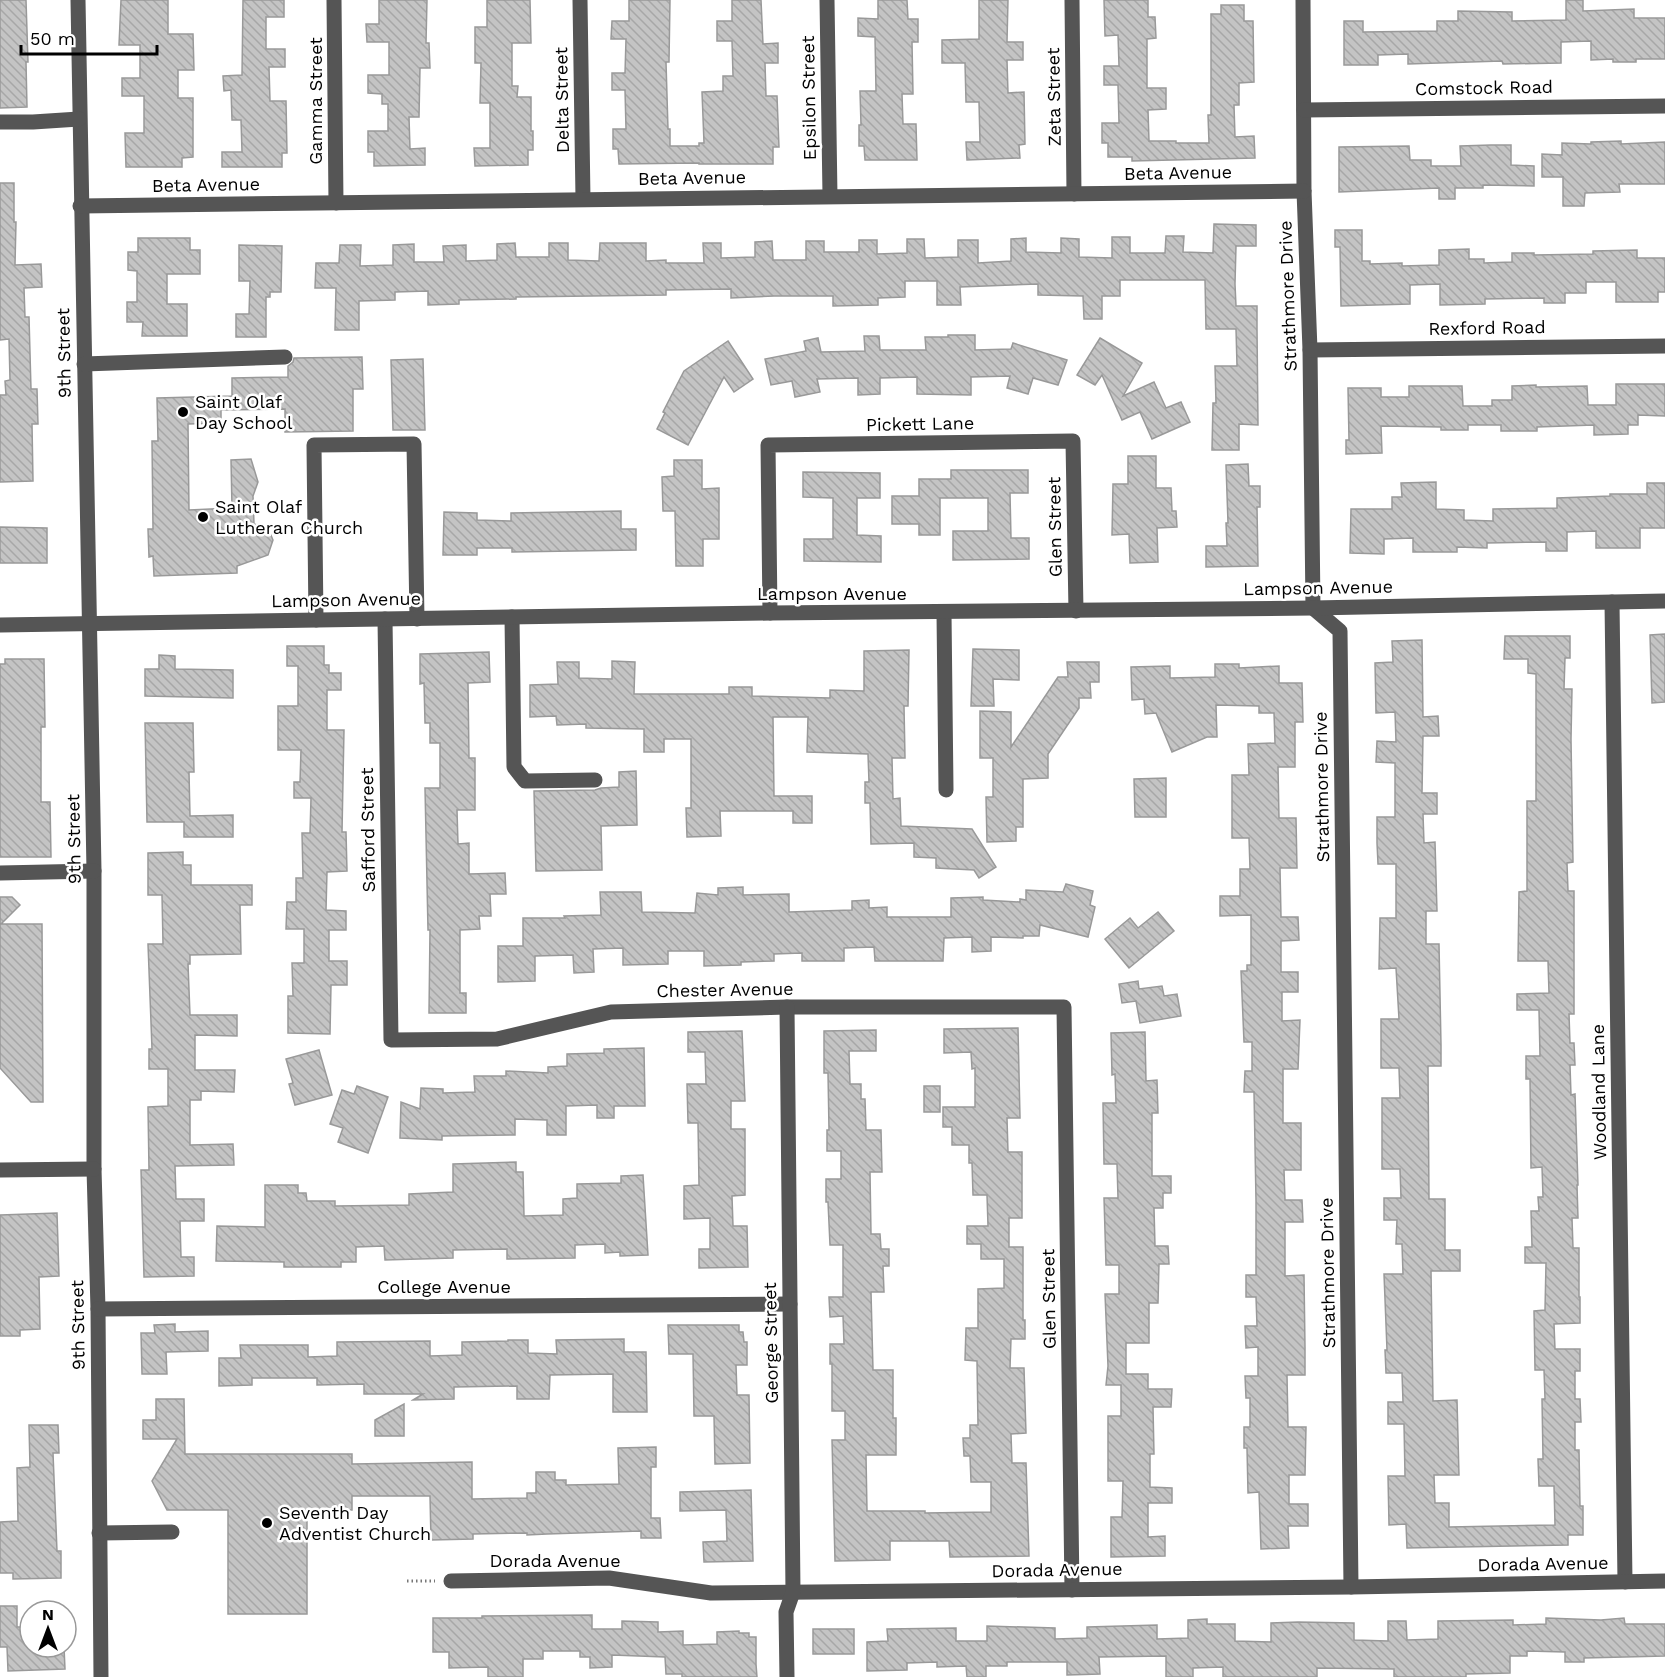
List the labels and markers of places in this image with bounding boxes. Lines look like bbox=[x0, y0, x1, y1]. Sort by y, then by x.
place label: Saint Olaf Day School bbox=[195, 391, 293, 433]
marker: Saint Olaf Day School bbox=[176, 405, 190, 419]
place label: Saint Olaf Lutheran Church bbox=[215, 496, 363, 538]
marker: Saint Olaf Lutheran Church bbox=[196, 510, 210, 524]
place label: Seventh Day Adventist Church bbox=[279, 1502, 431, 1544]
marker: Seventh Day Adventist Church bbox=[260, 1516, 274, 1530]

